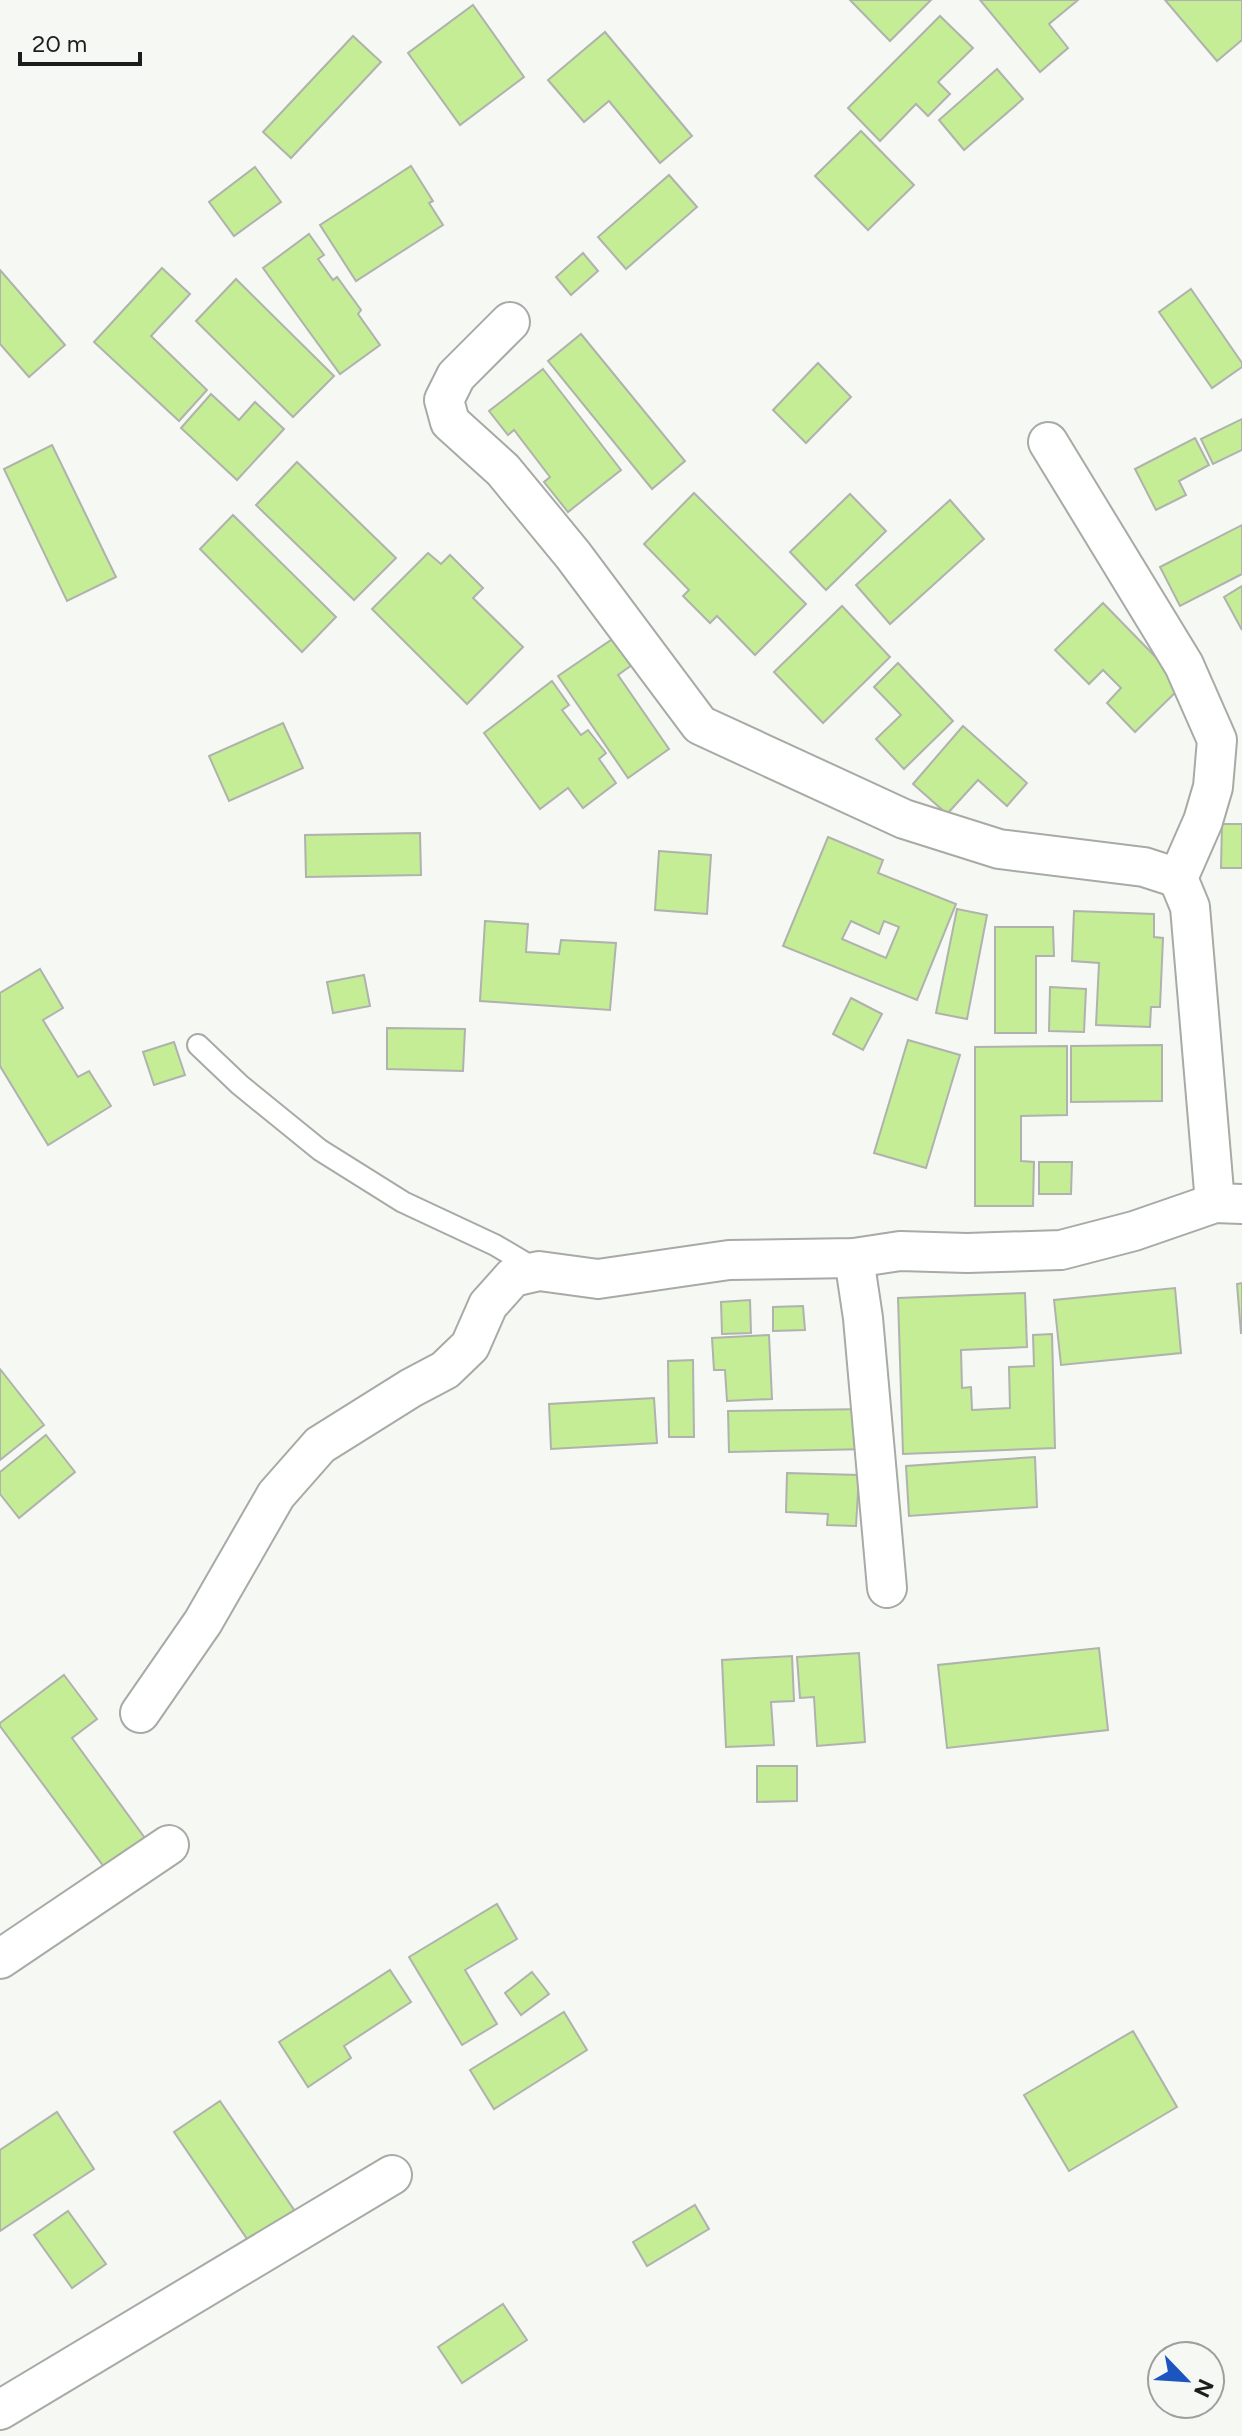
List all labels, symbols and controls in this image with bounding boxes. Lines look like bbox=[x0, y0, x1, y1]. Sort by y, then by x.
scale bar bbox=[20, 16, 140, 66]
text: 20 m bbox=[32, 29, 87, 58]
north arrow bbox=[1146, 2340, 1226, 2420]
text: N bbox=[1188, 2375, 1220, 2402]

